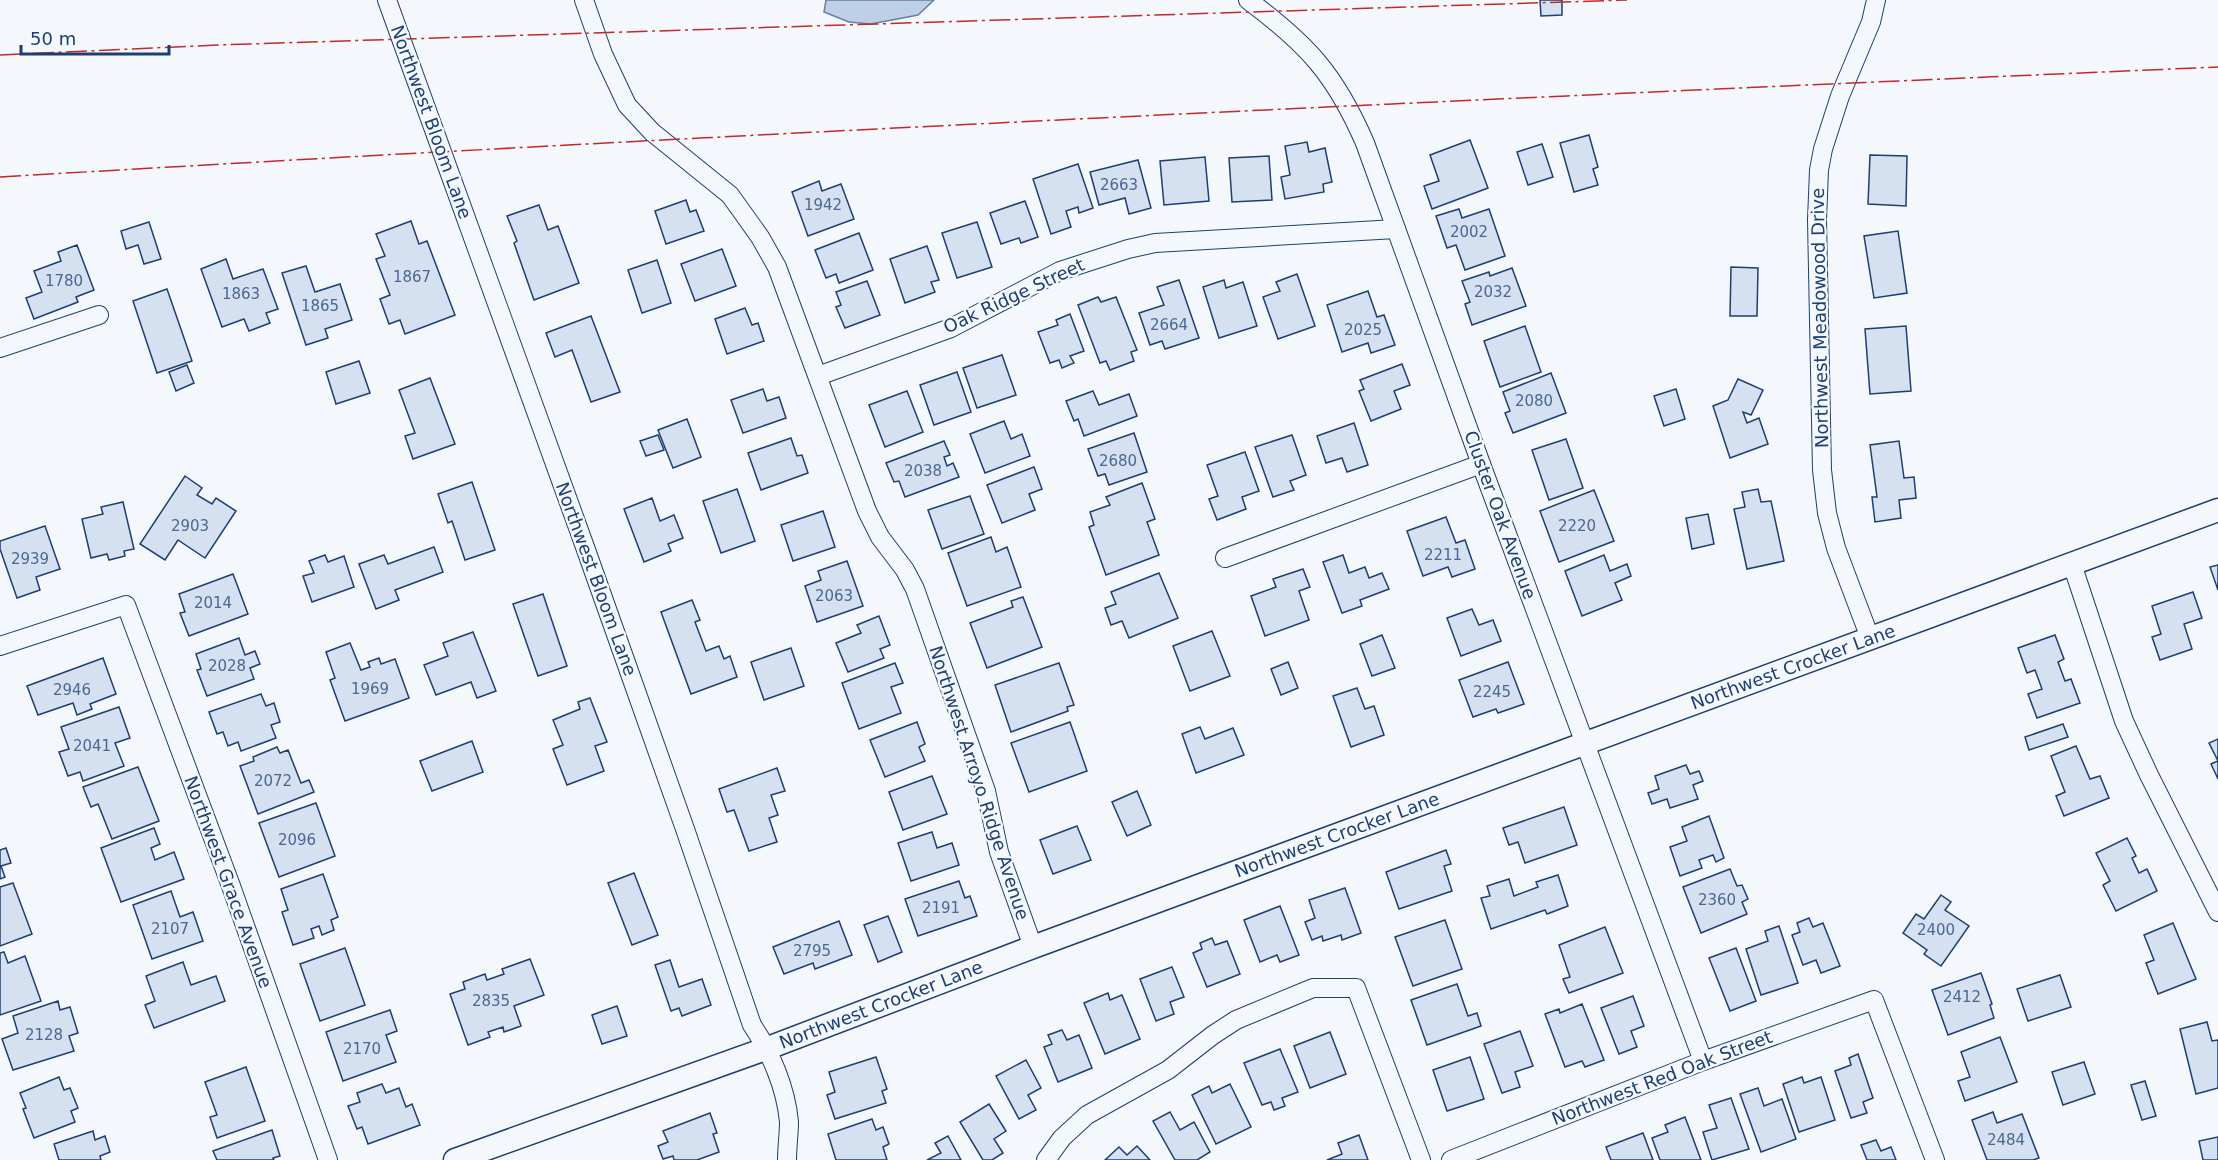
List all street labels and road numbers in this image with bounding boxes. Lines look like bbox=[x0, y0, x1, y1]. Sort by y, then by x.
street label: Northwest Bloom Lane bbox=[387, 22, 476, 221]
street label: Northwest Meadowood Drive bbox=[1807, 188, 1832, 448]
street label: Oak Ridge Street bbox=[940, 254, 1088, 337]
street label: Cluster Oak Avenue bbox=[1460, 428, 1541, 602]
street label: Northwest Bloom Lane bbox=[552, 479, 641, 678]
street label: Northwest Crocker Lane bbox=[1688, 620, 1898, 713]
street label: Northwest Arroyo Ridge Avenue bbox=[925, 643, 1034, 923]
street label: Northwest Grace Avenue bbox=[180, 773, 277, 991]
street label: Northwest Crocker Lane bbox=[1232, 788, 1442, 881]
street label: Northwest Crocker Lane bbox=[776, 956, 986, 1053]
street label: Northwest Red Oak Street bbox=[1549, 1026, 1775, 1129]

